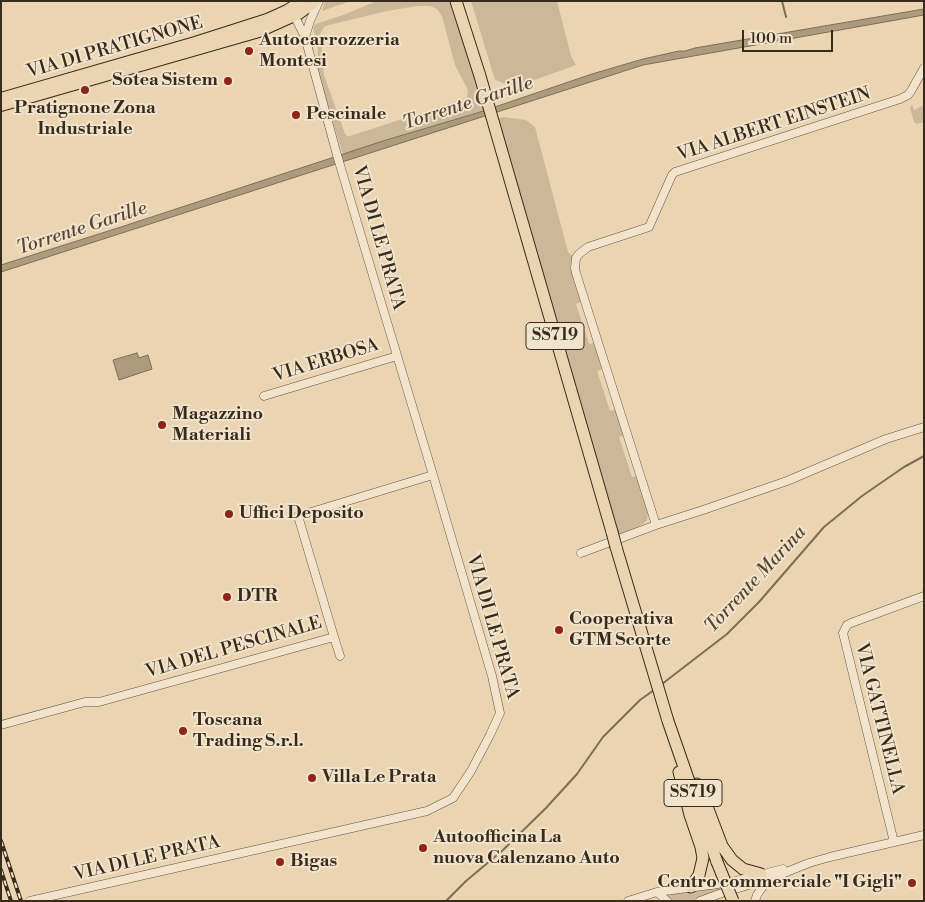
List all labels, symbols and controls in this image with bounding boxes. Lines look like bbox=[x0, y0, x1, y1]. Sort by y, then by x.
street label: VIA DI PRATIGNONE bbox=[25, 13, 205, 83]
scale bar bbox=[745, 20, 836, 52]
text: 100 m bbox=[750, 29, 792, 48]
place label: Autocarrozzeria Montesi bbox=[259, 30, 400, 72]
marker: Autocarrozzeria Montesi bbox=[243, 45, 255, 57]
place label: Sotea Sistem bbox=[112, 70, 218, 92]
water label: Torrente Garille bbox=[400, 72, 536, 136]
marker: Sotea Sistem bbox=[222, 75, 234, 87]
marker: Pratignone Zona Industriale bbox=[79, 84, 91, 96]
street label: VIA ALBERT EINSTEIN bbox=[675, 84, 873, 166]
place label: Pratignone Zona Industriale bbox=[14, 98, 156, 140]
place label: Pescinale bbox=[306, 104, 386, 126]
marker: Pescinale bbox=[290, 109, 302, 121]
street label: VIA DI LE PRATA bbox=[347, 163, 409, 313]
water label: Torrente Garille bbox=[14, 197, 150, 261]
road number: SS719 bbox=[526, 322, 584, 350]
street label: VIA ERBOSA bbox=[270, 335, 382, 387]
place label: Magazzino Materiali bbox=[172, 404, 263, 446]
marker: Magazzino Materiali bbox=[156, 419, 168, 431]
place label: Uffici Deposito bbox=[239, 503, 364, 525]
marker: Uffici Deposito bbox=[223, 508, 235, 520]
water label: Torrente Marina bbox=[701, 522, 811, 638]
street label: VIA DI LE PRATA bbox=[461, 552, 523, 702]
place label: DTR bbox=[237, 586, 278, 608]
marker: DTR bbox=[221, 591, 233, 603]
place label: Cooperativa GTM Scorte bbox=[569, 609, 674, 652]
street label: VIA DEL PESCINALE bbox=[143, 613, 325, 683]
marker: Cooperativa GTM Scorte bbox=[553, 624, 565, 636]
street label: VIA GATTINELLA bbox=[850, 641, 908, 797]
place label: Toscana Trading S.r.l. bbox=[193, 710, 304, 752]
marker: Toscana Trading S.r.l. bbox=[177, 725, 189, 737]
place label: Villa Le Prata bbox=[322, 767, 437, 789]
marker: Villa Le Prata bbox=[306, 772, 318, 784]
road number: SS719 bbox=[664, 780, 722, 806]
place label: Autoofficina La nuova Calenzano Auto bbox=[433, 827, 620, 870]
street label: VIA DI LE PRATA bbox=[72, 832, 222, 886]
marker: Autoofficina La nuova Calenzano Auto bbox=[417, 842, 429, 854]
place label: Bigas bbox=[290, 851, 337, 873]
marker: Bigas bbox=[274, 856, 286, 868]
place label: Centro commerciale "I Gigli" bbox=[657, 872, 902, 894]
marker: Centro commerciale "I Gigli" bbox=[906, 877, 918, 889]

